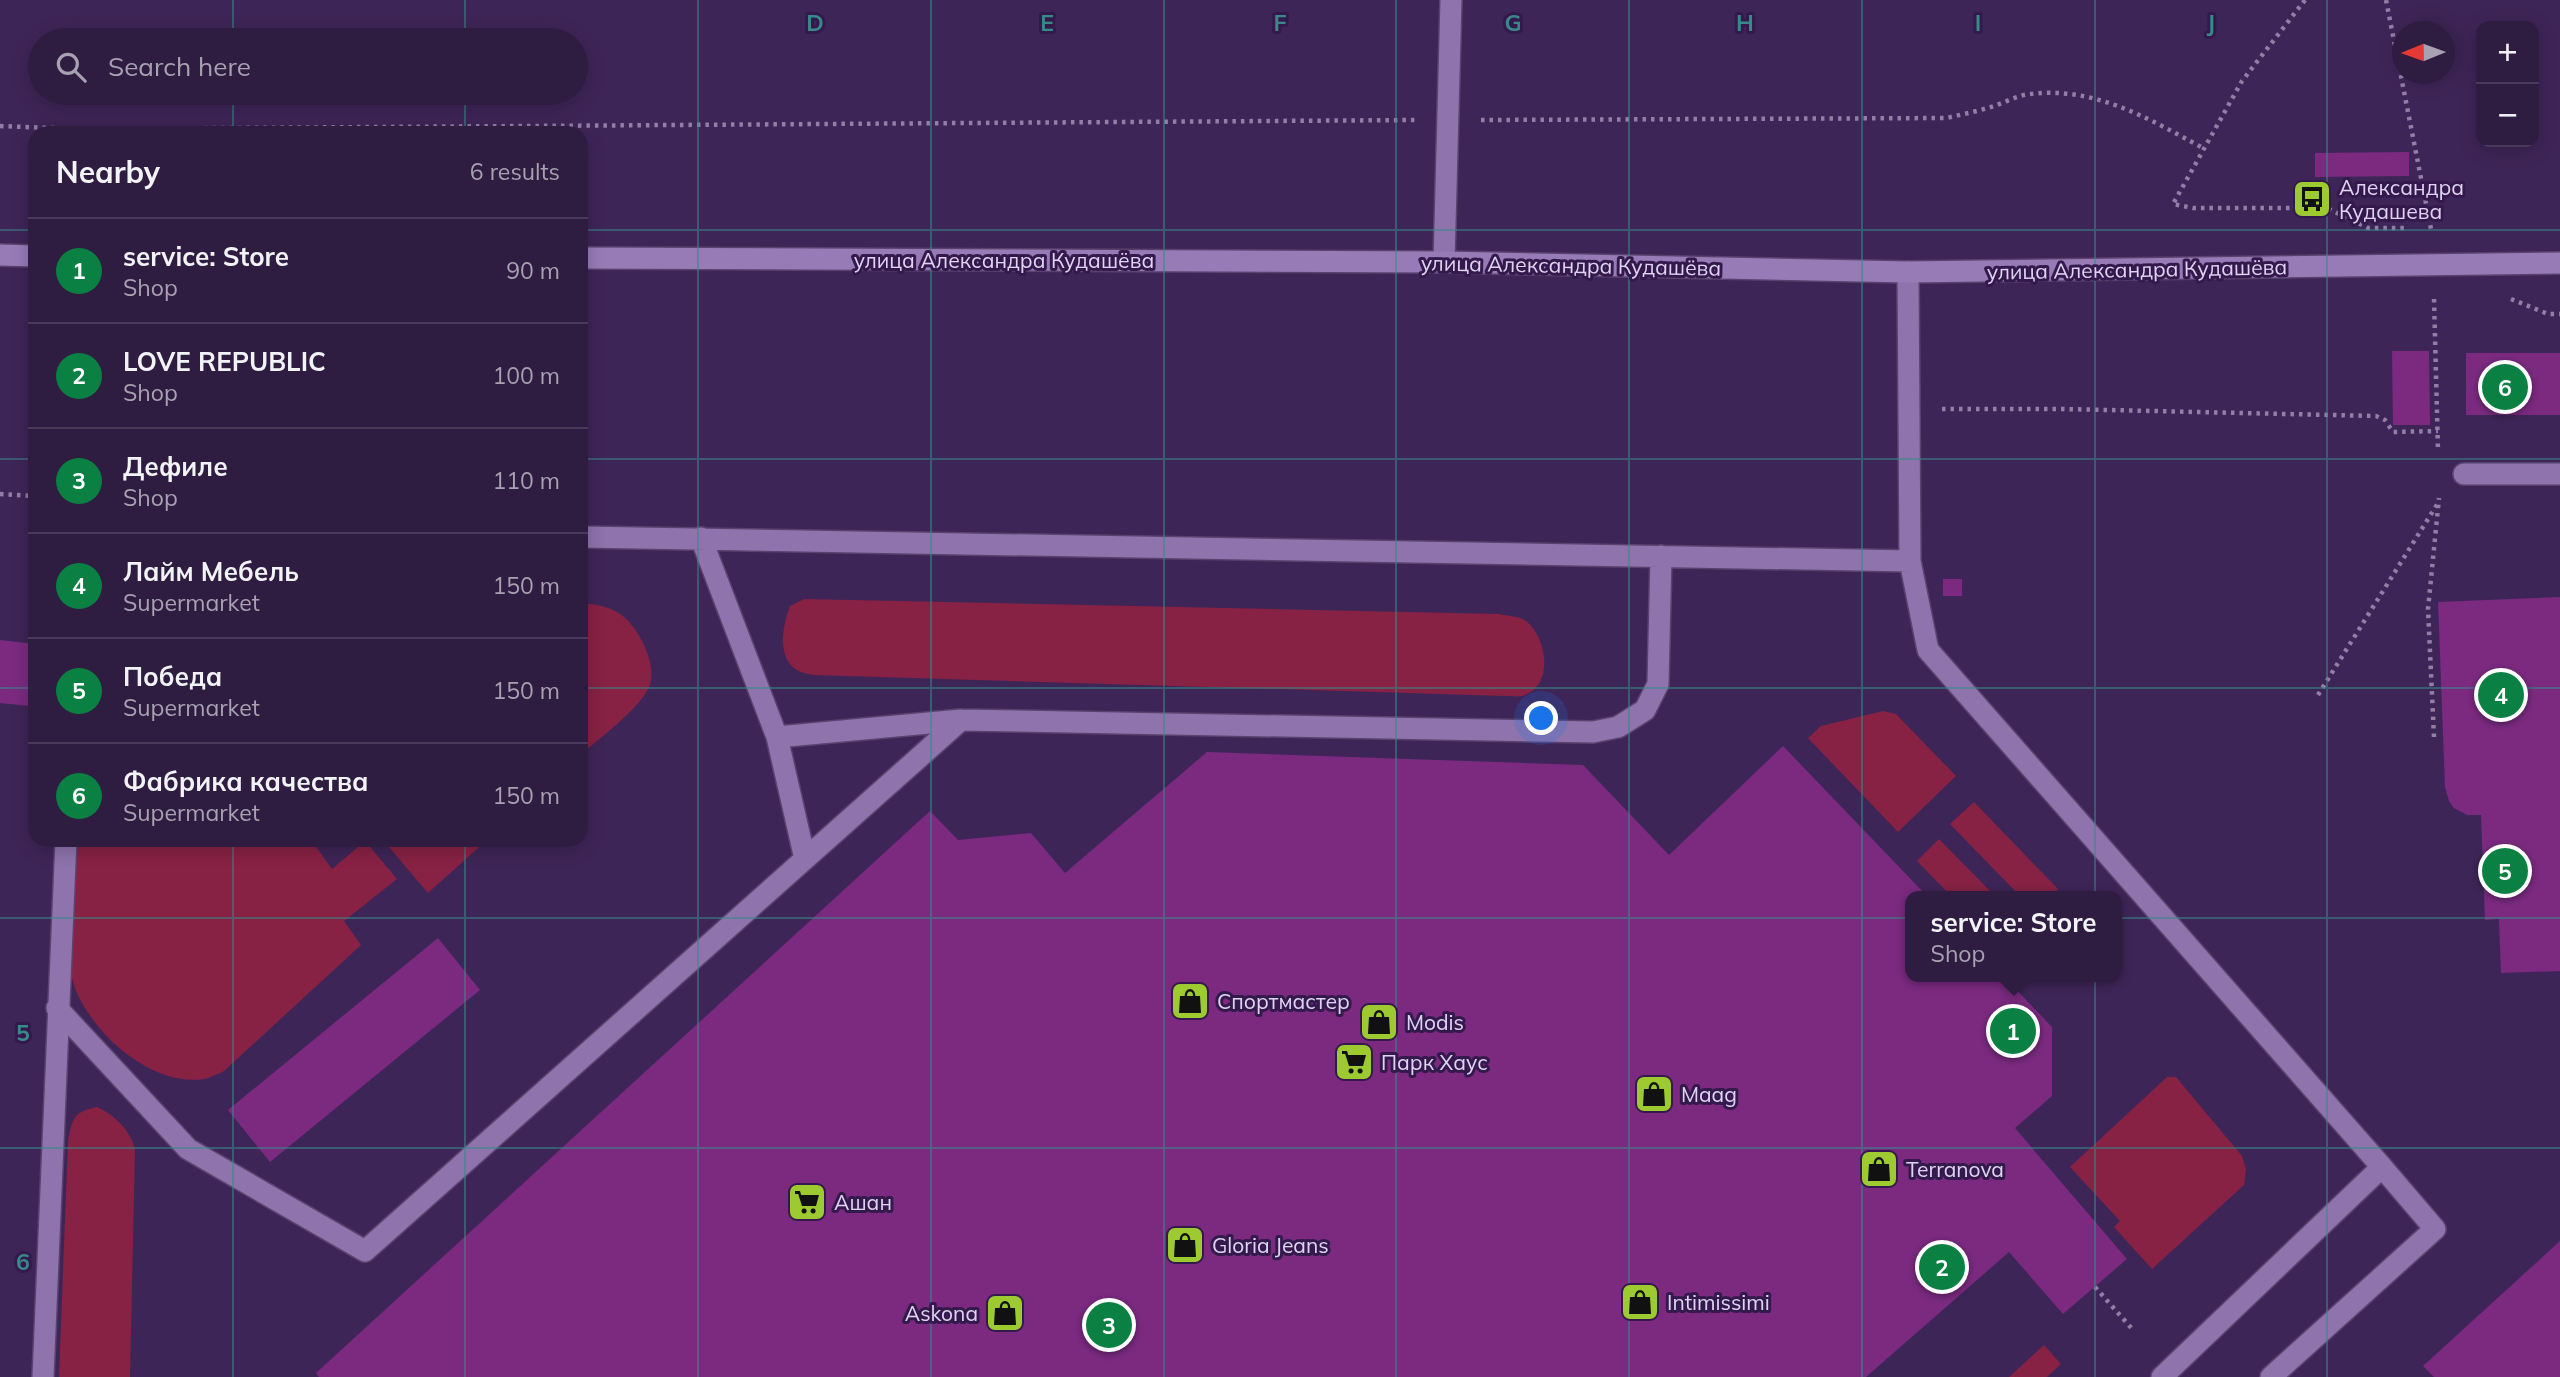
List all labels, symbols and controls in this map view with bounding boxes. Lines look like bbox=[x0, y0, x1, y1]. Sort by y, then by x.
text: D bbox=[806, 8, 824, 37]
text: E bbox=[1040, 8, 1054, 37]
text: F bbox=[1273, 8, 1287, 37]
text: G bbox=[1504, 8, 1522, 37]
text: H bbox=[1736, 8, 1754, 37]
text: I bbox=[1975, 8, 1981, 37]
text: J bbox=[2207, 8, 2215, 37]
north arrow bbox=[2392, 21, 2455, 84]
map controls bbox=[2476, 21, 2539, 147]
button: + bbox=[2476, 21, 2539, 84]
search box bbox=[28, 28, 588, 105]
icon: search bbox=[52, 48, 90, 86]
text: Search here bbox=[108, 50, 251, 83]
button: − bbox=[2476, 84, 2539, 147]
text: Nearby bbox=[56, 153, 160, 191]
text: 6 results bbox=[470, 157, 560, 186]
place label: Александра Кудашева bbox=[2339, 174, 2464, 224]
bus stop icon: Александра Кудашева bbox=[2291, 178, 2333, 220]
text: service: Store bbox=[123, 240, 289, 273]
street label: улица Александра Кудашёва bbox=[854, 247, 1154, 273]
street label: улица Александра Кудашёва bbox=[1421, 249, 1721, 281]
street label: улица Александра Кудашёва bbox=[1987, 253, 2287, 285]
text: 1 bbox=[72, 256, 86, 285]
text: 90 m bbox=[506, 256, 560, 285]
text: Shop bbox=[123, 273, 178, 302]
text: LOVE REPUBLIC bbox=[123, 345, 326, 378]
text: 2 bbox=[72, 361, 86, 390]
text: 100 m bbox=[492, 361, 560, 390]
pin: 6 bbox=[2482, 361, 2528, 413]
text: Shop bbox=[123, 378, 178, 407]
text: Дефиле bbox=[123, 450, 228, 483]
text: 3 bbox=[72, 466, 86, 495]
text: 110 m bbox=[492, 466, 560, 495]
text: Shop bbox=[123, 483, 178, 512]
text: Лайм Мебель bbox=[123, 555, 299, 588]
text: 4 bbox=[72, 571, 86, 600]
text: 150 m bbox=[492, 571, 560, 600]
text: Supermarket bbox=[123, 588, 260, 617]
text: Победа bbox=[123, 660, 222, 693]
pin: 4 bbox=[2478, 669, 2524, 721]
text: 5 bbox=[72, 676, 86, 705]
text: 150 m bbox=[492, 676, 560, 705]
text: Supermarket bbox=[123, 693, 260, 722]
your location bbox=[1524, 701, 1558, 735]
text: Фабрика качества bbox=[123, 765, 368, 798]
text: 6 bbox=[72, 781, 86, 810]
text: 150 m bbox=[492, 781, 560, 810]
text: Supermarket bbox=[123, 798, 260, 827]
pin: 5 bbox=[2482, 845, 2528, 897]
popup bbox=[1905, 891, 2122, 982]
text: service: Store bbox=[1931, 906, 2096, 939]
text: Shop bbox=[1931, 939, 1985, 968]
shop icon: Спортмастер bbox=[1169, 980, 1211, 1022]
place label: Спортмастер bbox=[1217, 988, 1350, 1014]
shop icon: Modis bbox=[1358, 1001, 1400, 1043]
pin: 1 bbox=[1990, 1005, 2036, 1057]
place label: Modis bbox=[1406, 1009, 1464, 1035]
text: 5 bbox=[16, 1018, 30, 1047]
supermarket icon: Парк Хаус bbox=[1333, 1041, 1375, 1083]
place label: Парк Хаус bbox=[1381, 1049, 1488, 1075]
shop icon: Maag bbox=[1633, 1073, 1675, 1115]
place label: Maag bbox=[1681, 1081, 1737, 1107]
shop icon: Terranova bbox=[1858, 1148, 1900, 1190]
place label: Terranova bbox=[1906, 1156, 2004, 1182]
supermarket icon: Ашан bbox=[786, 1181, 828, 1223]
place label: Ашан bbox=[834, 1189, 892, 1215]
shop icon: Gloria Jeans bbox=[1164, 1224, 1206, 1266]
place label: Gloria Jeans bbox=[1212, 1232, 1329, 1258]
pin: 2 bbox=[1919, 1241, 1965, 1293]
text: 6 bbox=[16, 1247, 30, 1276]
shop icon: Intimissimi bbox=[1619, 1281, 1661, 1323]
place label: Intimissimi bbox=[1667, 1289, 1770, 1315]
shop icon: Askona bbox=[984, 1292, 1026, 1334]
pin: 3 bbox=[1086, 1299, 1132, 1351]
place label: Askona bbox=[905, 1300, 978, 1326]

